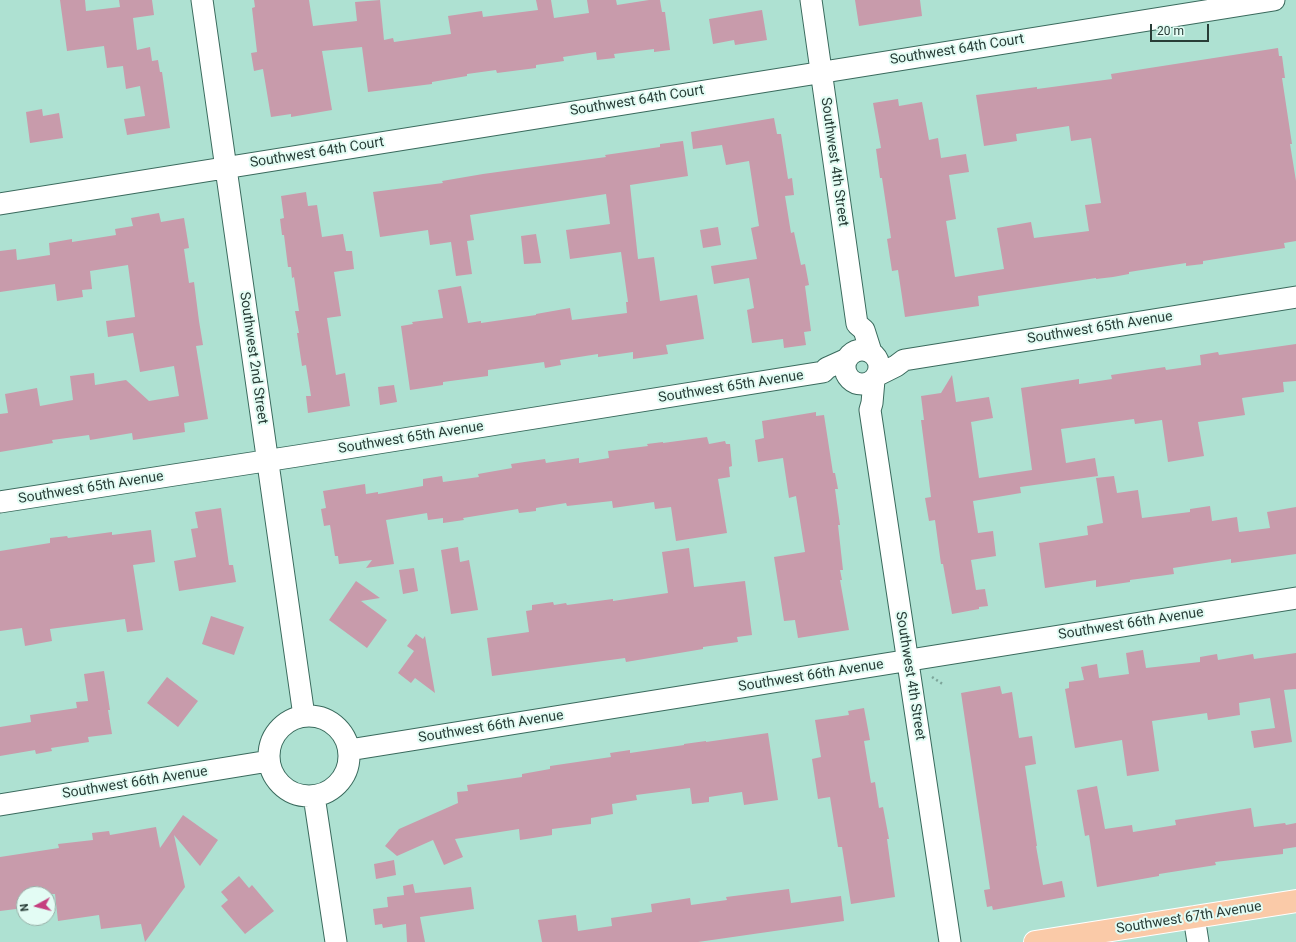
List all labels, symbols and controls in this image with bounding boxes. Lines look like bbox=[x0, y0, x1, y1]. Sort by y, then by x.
scale bar bbox=[1152, 16, 1211, 42]
text: 20 m bbox=[1157, 24, 1184, 38]
street label: Southwest 64th Court bbox=[889, 31, 1025, 69]
street label: Southwest 64th Court bbox=[569, 82, 705, 120]
street label: Southwest 4th Street bbox=[817, 96, 851, 228]
street label: Southwest 64th Court bbox=[249, 134, 385, 172]
street label: Southwest 2nd Street bbox=[235, 291, 271, 425]
street label: Southwest 65th Avenue bbox=[1026, 308, 1174, 348]
street label: Southwest 65th Avenue bbox=[657, 367, 805, 407]
street label: Southwest 65th Avenue bbox=[337, 418, 485, 458]
street label: Southwest 65th Avenue bbox=[17, 468, 165, 508]
street label: Southwest 66th Avenue bbox=[1057, 604, 1205, 644]
street label: Southwest 4th Street bbox=[892, 610, 928, 742]
street label: Southwest 66th Avenue bbox=[737, 656, 885, 696]
street label: Southwest 66th Avenue bbox=[417, 707, 565, 747]
street label: Southwest 66th Avenue bbox=[61, 763, 209, 803]
north arrow bbox=[16, 886, 56, 926]
street label: Southwest 67th Avenue bbox=[1115, 898, 1263, 938]
text: N bbox=[18, 903, 32, 912]

